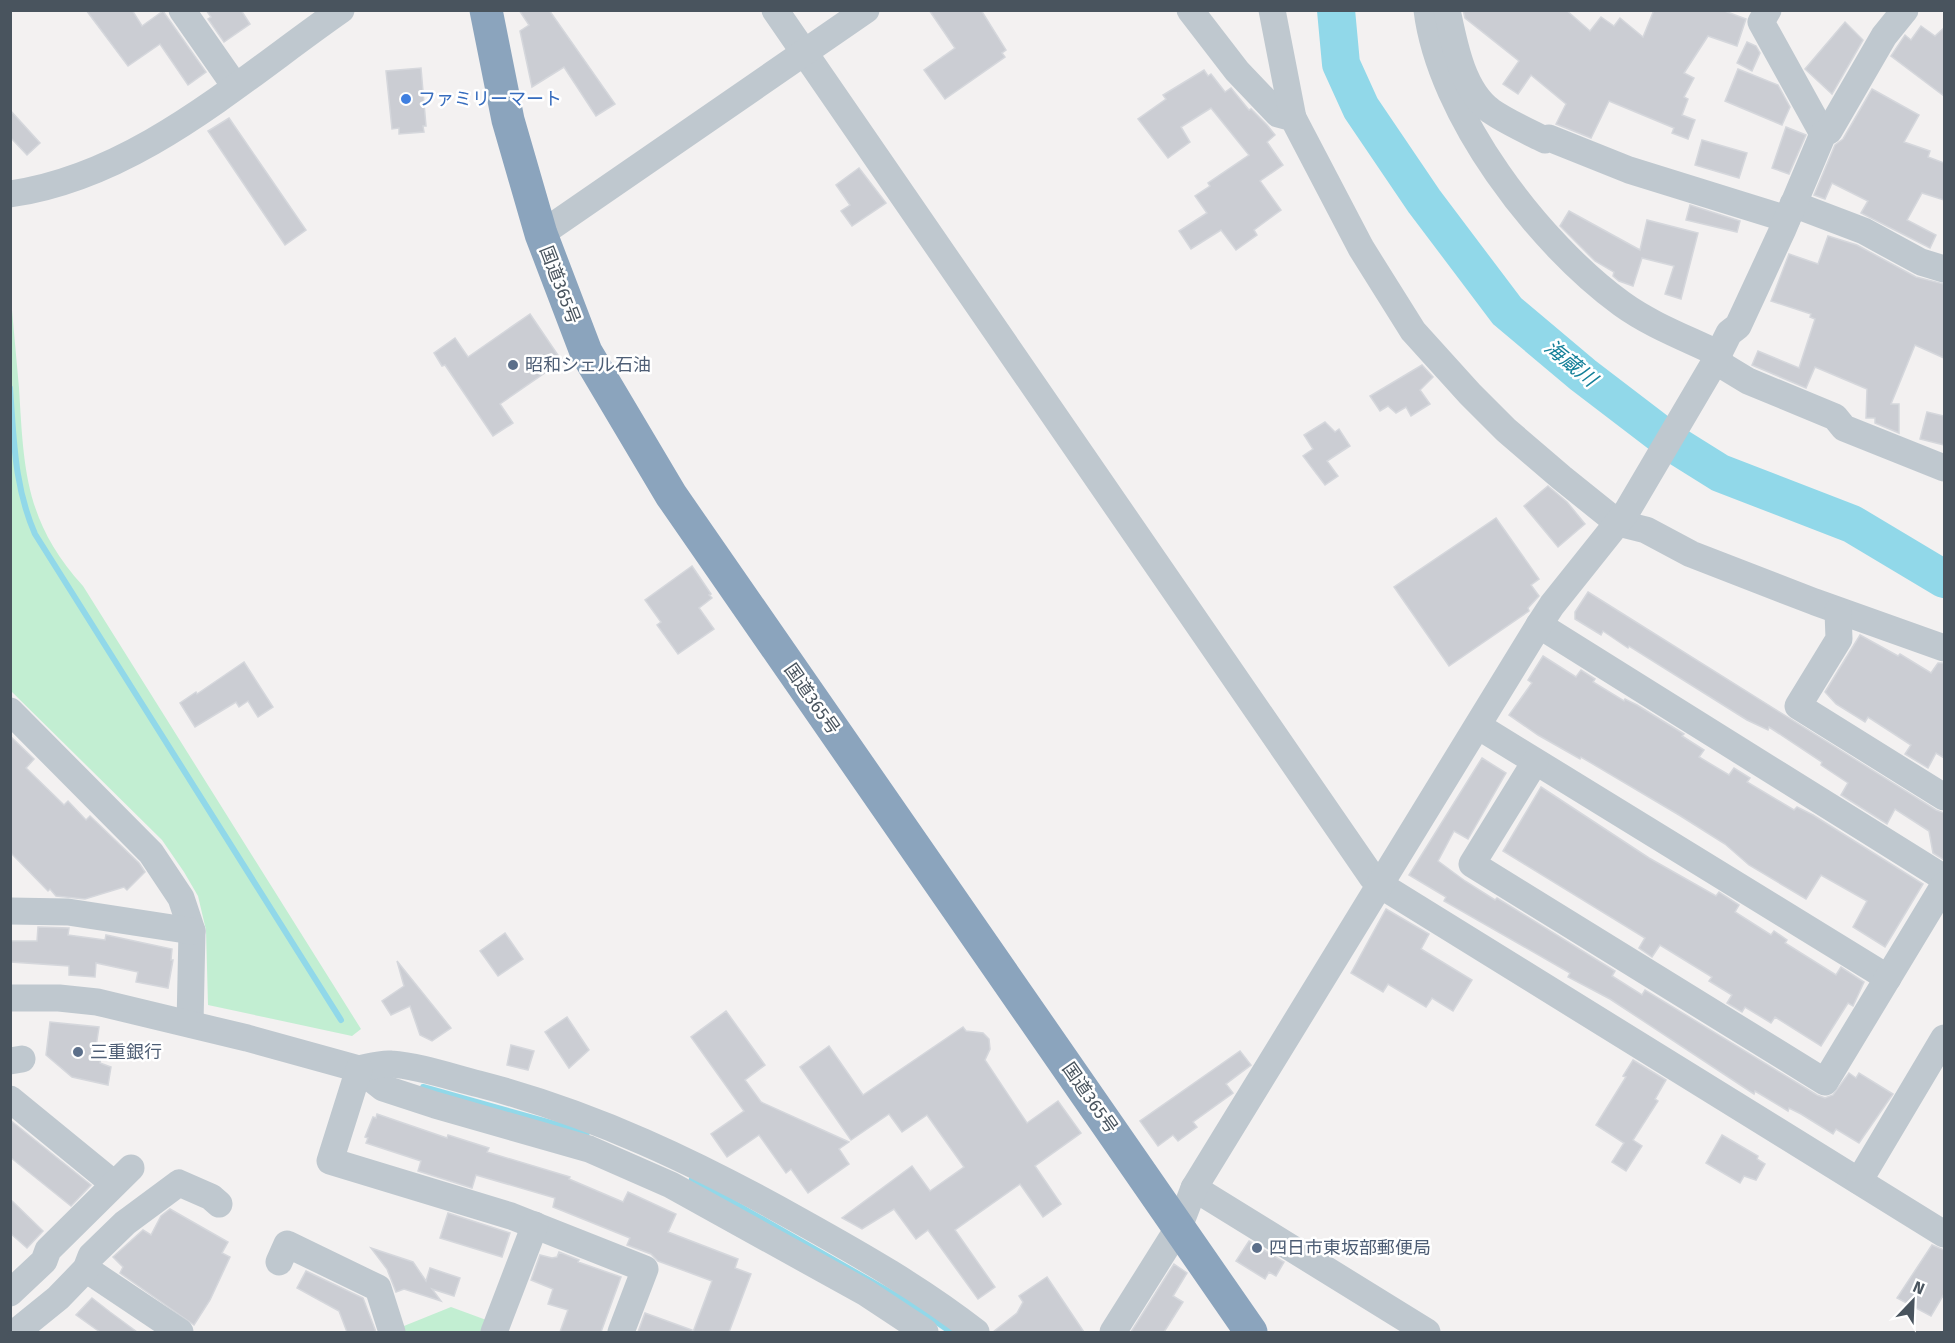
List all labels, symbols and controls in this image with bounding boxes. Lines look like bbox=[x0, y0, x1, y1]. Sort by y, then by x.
place label: ファミリーマート bbox=[418, 88, 562, 110]
marker: ファミリーマート bbox=[399, 92, 413, 106]
street label: 国道365号 bbox=[535, 243, 585, 327]
water label: 海蔵川 bbox=[1540, 335, 1603, 392]
place label: 昭和シェル石油 bbox=[525, 354, 651, 376]
marker: 昭和シェル石油 bbox=[506, 358, 520, 372]
street label: 国道365号 bbox=[780, 659, 844, 739]
place label: 三重銀行 bbox=[90, 1041, 162, 1063]
marker: 三重銀行 bbox=[71, 1045, 85, 1059]
street label: 国道365号 bbox=[1058, 1058, 1122, 1138]
place label: 四日市東坂部郵便局 bbox=[1269, 1237, 1431, 1259]
marker: 四日市東坂部郵便局 bbox=[1250, 1241, 1264, 1255]
north arrow bbox=[1883, 1271, 1943, 1331]
text: N bbox=[1910, 1277, 1927, 1298]

